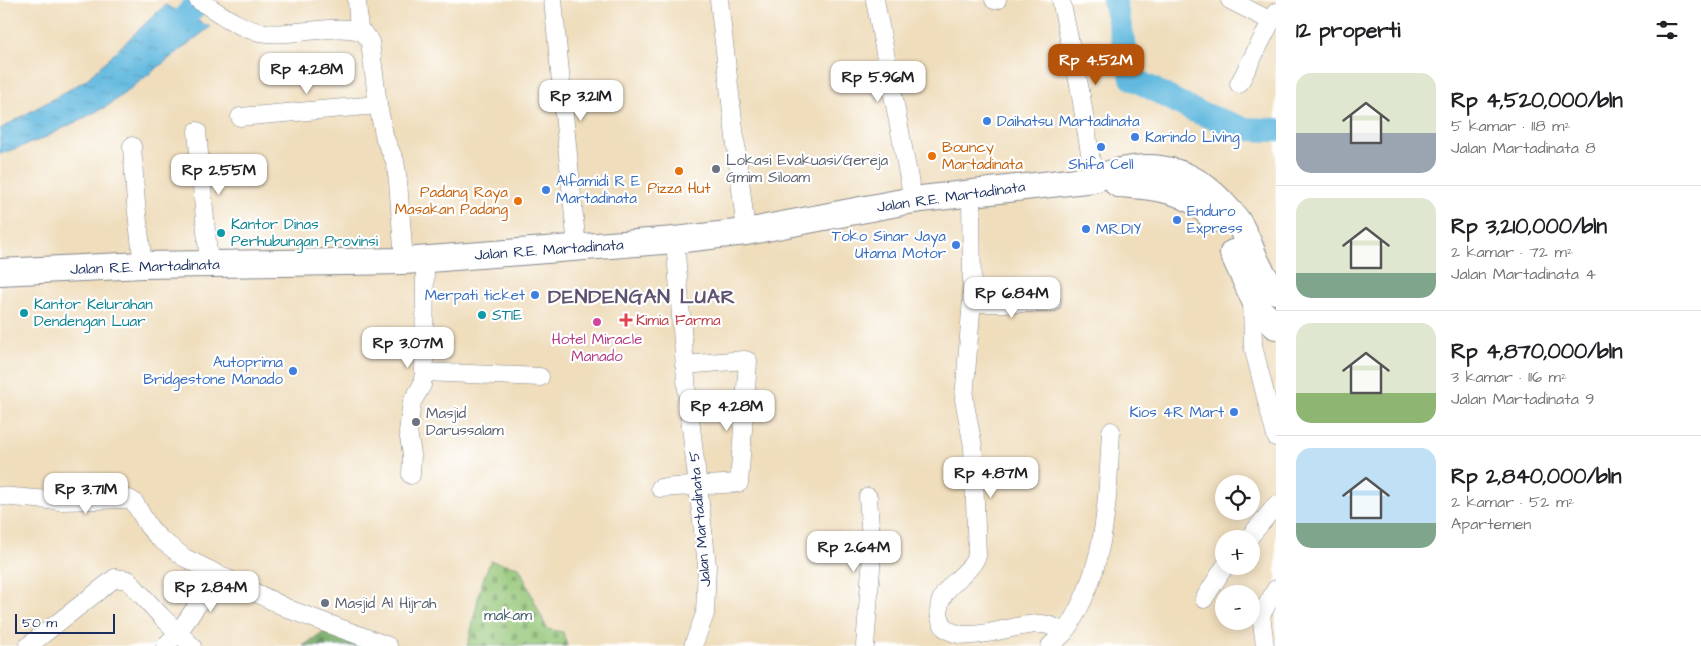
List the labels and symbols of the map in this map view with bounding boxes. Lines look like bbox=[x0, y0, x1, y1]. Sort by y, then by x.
pin: Rp 4.52M bbox=[1044, 44, 1148, 86]
pin: Rp 4.28M bbox=[255, 52, 359, 95]
pin: Rp 5.96M bbox=[826, 61, 930, 103]
pin: Rp 3.21M bbox=[529, 80, 633, 122]
place label: Daihatsu Martadinata bbox=[997, 111, 1140, 132]
marker: Daihatsu Martadinata bbox=[981, 115, 993, 127]
place label: Karindo Living bbox=[1145, 127, 1240, 149]
marker: Karindo Living bbox=[1129, 131, 1141, 143]
place label: Bouncy Martadinata bbox=[942, 137, 1023, 175]
marker: Shifa Cell bbox=[1095, 141, 1107, 153]
place label: Lokasi Evakuasi/Gereja Gmim Siloam bbox=[726, 150, 888, 188]
marker: Bouncy Martadinata bbox=[926, 150, 938, 162]
pin: Rp 2.55M bbox=[167, 154, 271, 196]
place label: Shifa Cell bbox=[1068, 154, 1134, 175]
marker: Lokasi Evakuasi/Gereja Gmim Siloam bbox=[710, 163, 722, 175]
marker: Pizza Hut bbox=[673, 165, 685, 177]
place label: Alfamidi R E Martadinata bbox=[556, 171, 640, 209]
street label: Jalan R.E. Martadinata bbox=[875, 176, 1027, 218]
place label: Pizza Hut bbox=[647, 178, 711, 199]
place label: Padang Raya Masakan Padang bbox=[395, 182, 508, 221]
marker: Alfamidi R E Martadinata bbox=[540, 184, 552, 196]
marker: Padang Raya Masakan Padang bbox=[512, 195, 524, 207]
place label: Enduro Express bbox=[1187, 201, 1243, 239]
place label: Kantor Dinas Perhubungan Provinsi bbox=[231, 214, 379, 253]
marker: Enduro Express bbox=[1171, 214, 1183, 226]
place label: MR.DIY bbox=[1096, 219, 1141, 240]
marker: MR.DIY bbox=[1080, 223, 1092, 235]
place label: Toko Sinar Jaya Utama Motor bbox=[832, 226, 946, 264]
marker: Kantor Dinas Perhubungan Provinsi bbox=[215, 227, 227, 239]
street label: Jalan R.E. Martadinata bbox=[474, 234, 625, 266]
marker: Toko Sinar Jaya Utama Motor bbox=[950, 239, 962, 251]
street label: Jalan R.E. Martadinata bbox=[70, 254, 221, 280]
pin: Rp 6.84M bbox=[960, 276, 1064, 319]
district label: DENDENGAN LUAR bbox=[548, 283, 736, 311]
place label: Merpati ticket bbox=[425, 285, 525, 306]
marker: Merpati ticket bbox=[529, 289, 541, 301]
place label: Kantor Kelurahan Dendengan Luar bbox=[34, 294, 153, 333]
place label: STIE bbox=[492, 305, 522, 326]
marker: Kantor Kelurahan Dendengan Luar bbox=[18, 307, 30, 319]
marker: STIE bbox=[476, 309, 488, 321]
place label: Kimia Farma bbox=[636, 310, 721, 331]
marker: Kimia Farma bbox=[620, 314, 632, 326]
marker: Hotel Miracle Manado bbox=[591, 316, 603, 328]
pin: Rp 3.07M bbox=[356, 326, 460, 369]
place label: Hotel Miracle Manado bbox=[552, 329, 642, 367]
place label: Autoprima Bridgestone Manado bbox=[143, 352, 284, 391]
marker: Autoprima Bridgestone Manado bbox=[287, 365, 299, 377]
pin: Rp 4.28M bbox=[675, 390, 779, 432]
place label: Kios 4R Mart bbox=[1129, 402, 1224, 423]
place label: Masjid Darussalam bbox=[426, 403, 504, 441]
marker: Kios 4R Mart bbox=[1228, 406, 1240, 418]
marker: Masjid Darussalam bbox=[410, 416, 422, 428]
street label: Jalan Martadinata 5 bbox=[684, 450, 716, 588]
pin: Rp 4.87M bbox=[939, 456, 1043, 499]
pin: Rp 3.71M bbox=[34, 472, 138, 515]
pin: Rp 2.64M bbox=[802, 530, 906, 573]
pin: Rp 2.84M bbox=[159, 570, 263, 613]
place label: Masjid Al Hijrah bbox=[335, 593, 437, 614]
marker: Masjid Al Hijrah bbox=[319, 597, 331, 609]
park label: makam bbox=[484, 605, 532, 626]
scale bar bbox=[15, 611, 115, 634]

